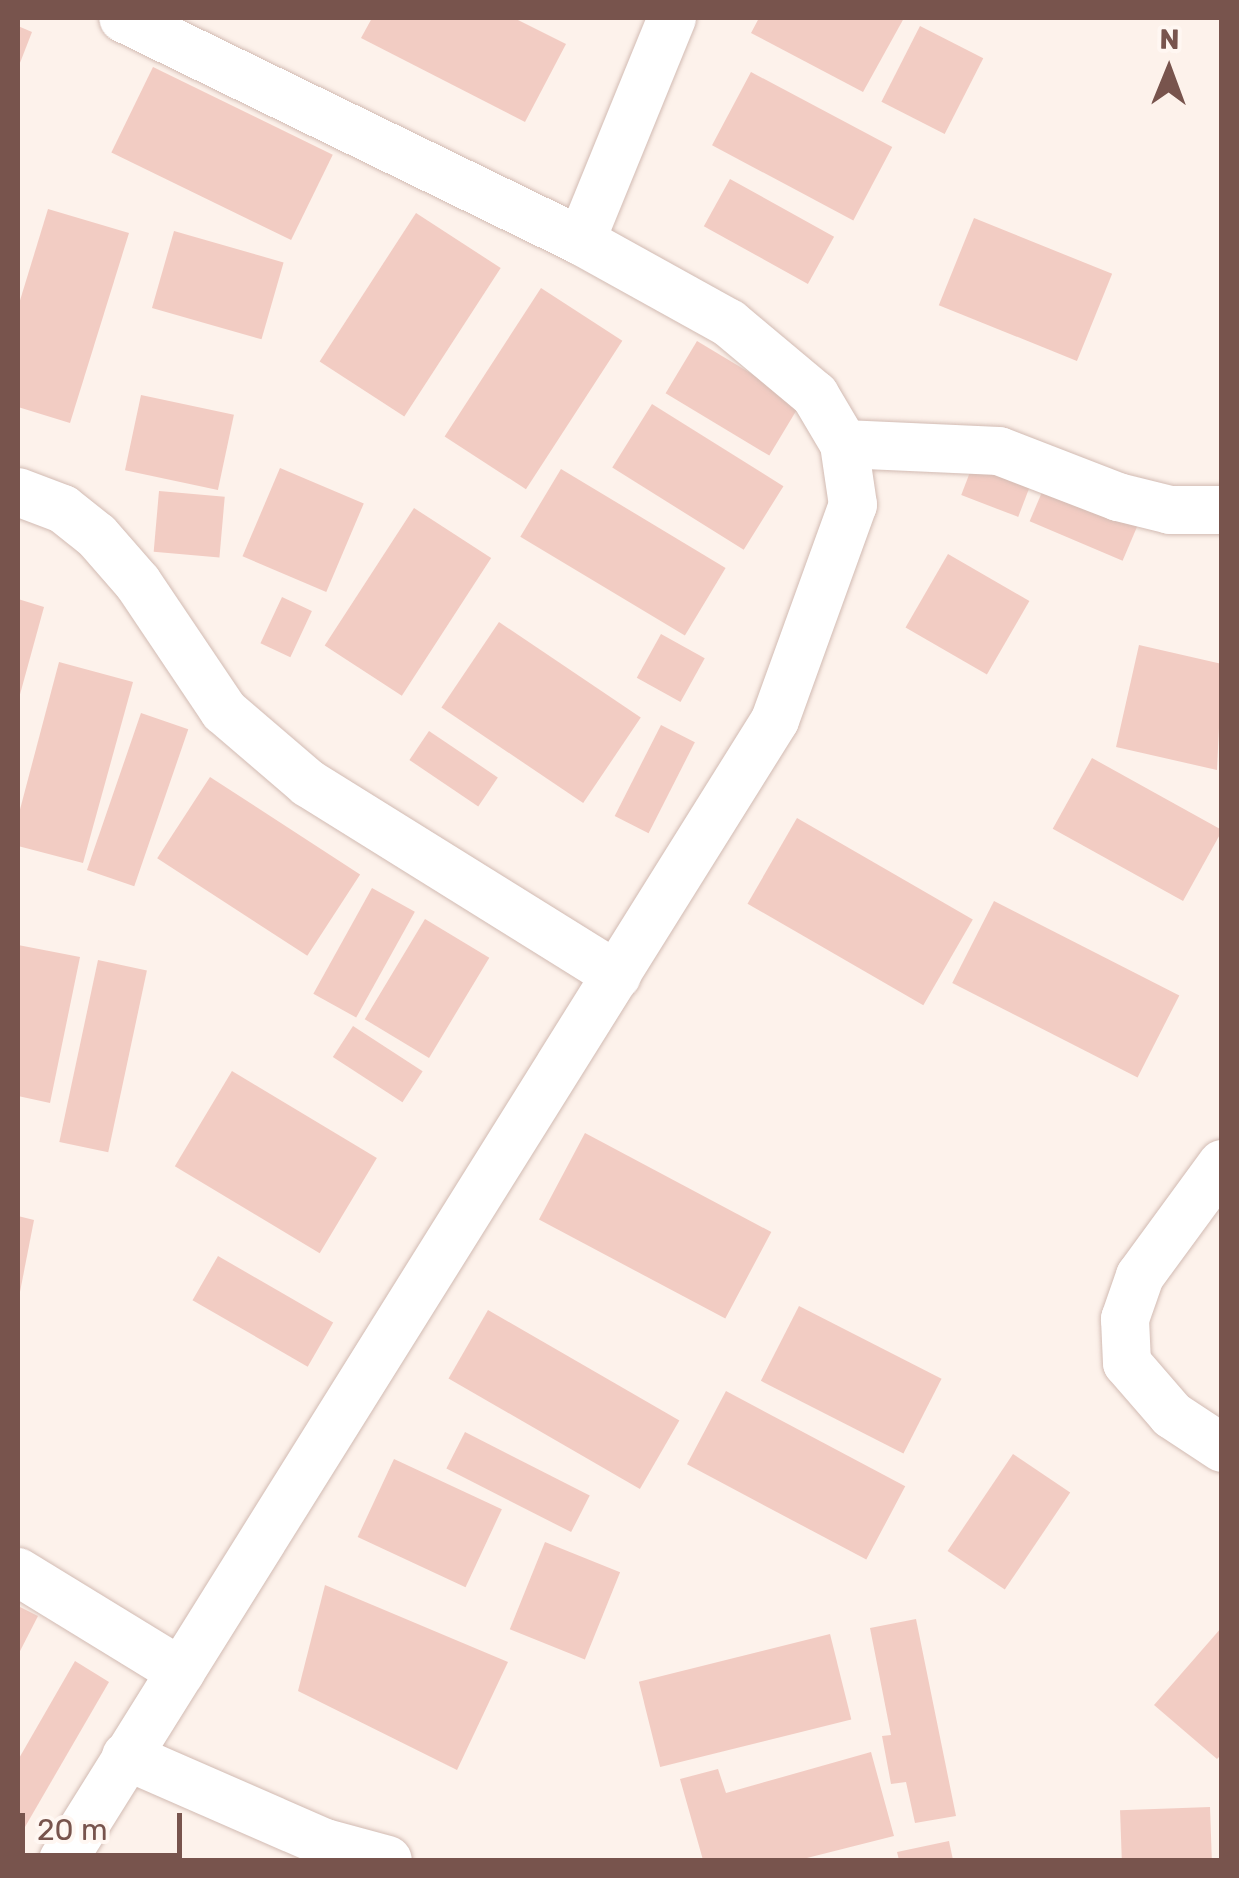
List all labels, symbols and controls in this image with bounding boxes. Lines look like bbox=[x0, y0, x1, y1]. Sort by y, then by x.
north arrow bbox=[1119, 20, 1219, 120]
text: N bbox=[1159, 23, 1180, 56]
scale bar bbox=[25, 1793, 188, 1855]
text: 20 m bbox=[37, 1812, 108, 1848]

